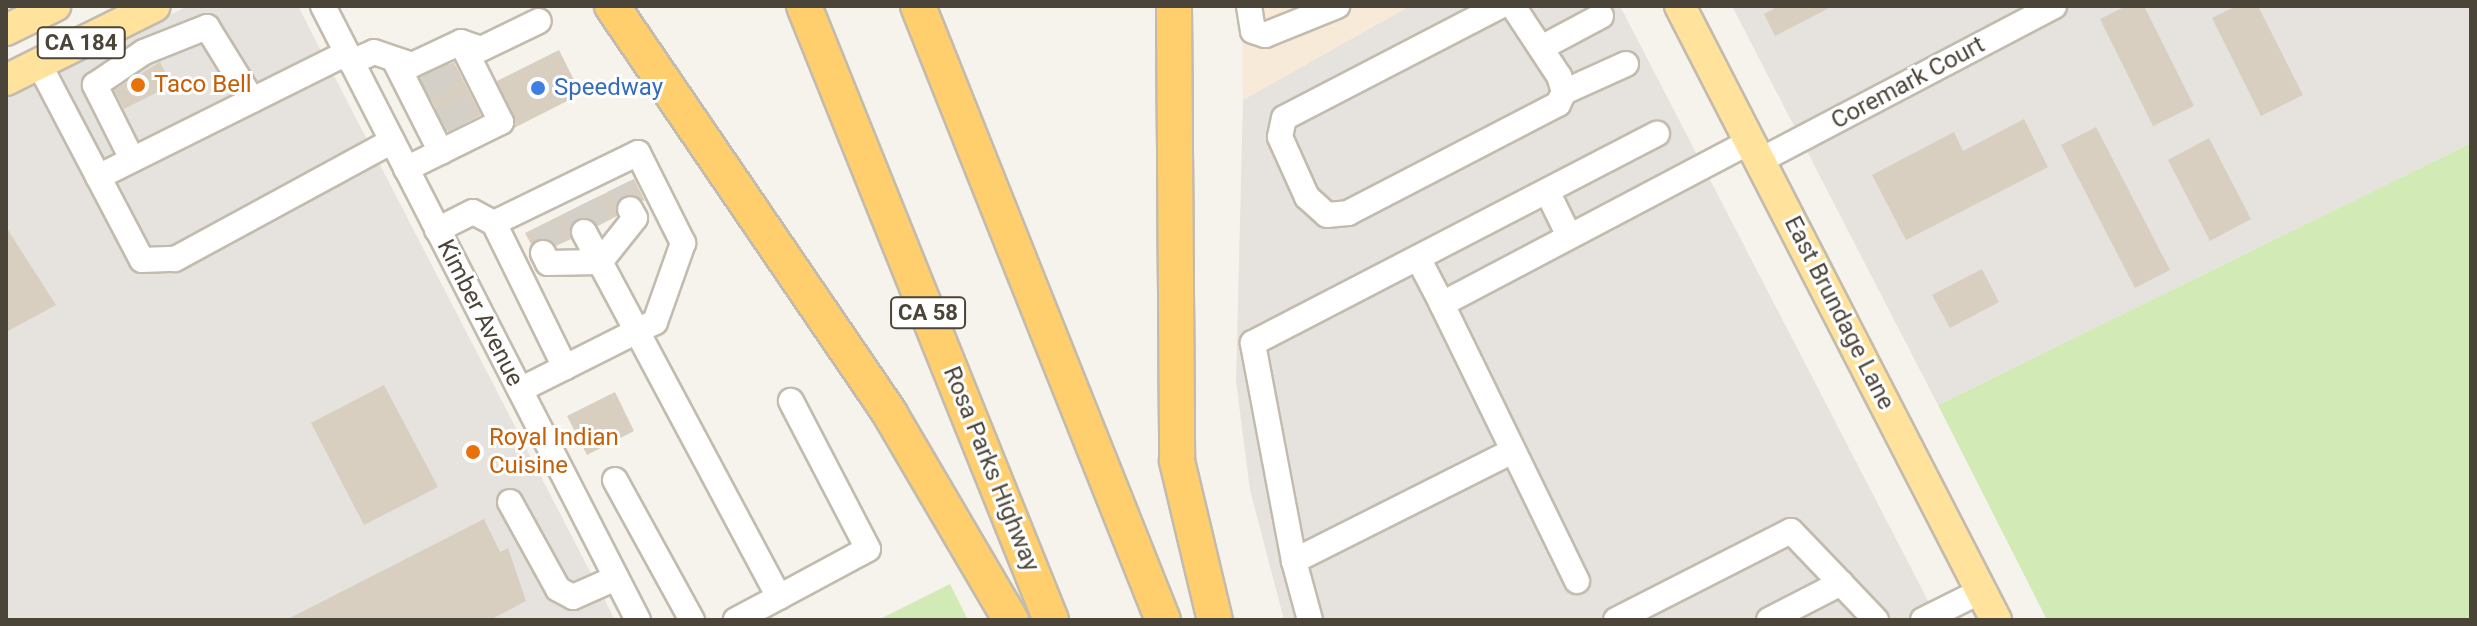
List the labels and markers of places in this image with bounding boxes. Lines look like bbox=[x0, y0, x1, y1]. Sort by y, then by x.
place label: Taco Bell bbox=[154, 71, 252, 99]
place label: Speedway bbox=[554, 74, 663, 102]
marker: Taco Bell bbox=[129, 76, 147, 94]
marker: Speedway bbox=[529, 79, 547, 97]
place label: Royal Indian Cuisine bbox=[489, 424, 619, 480]
marker: Royal Indian Cuisine bbox=[464, 443, 482, 461]

